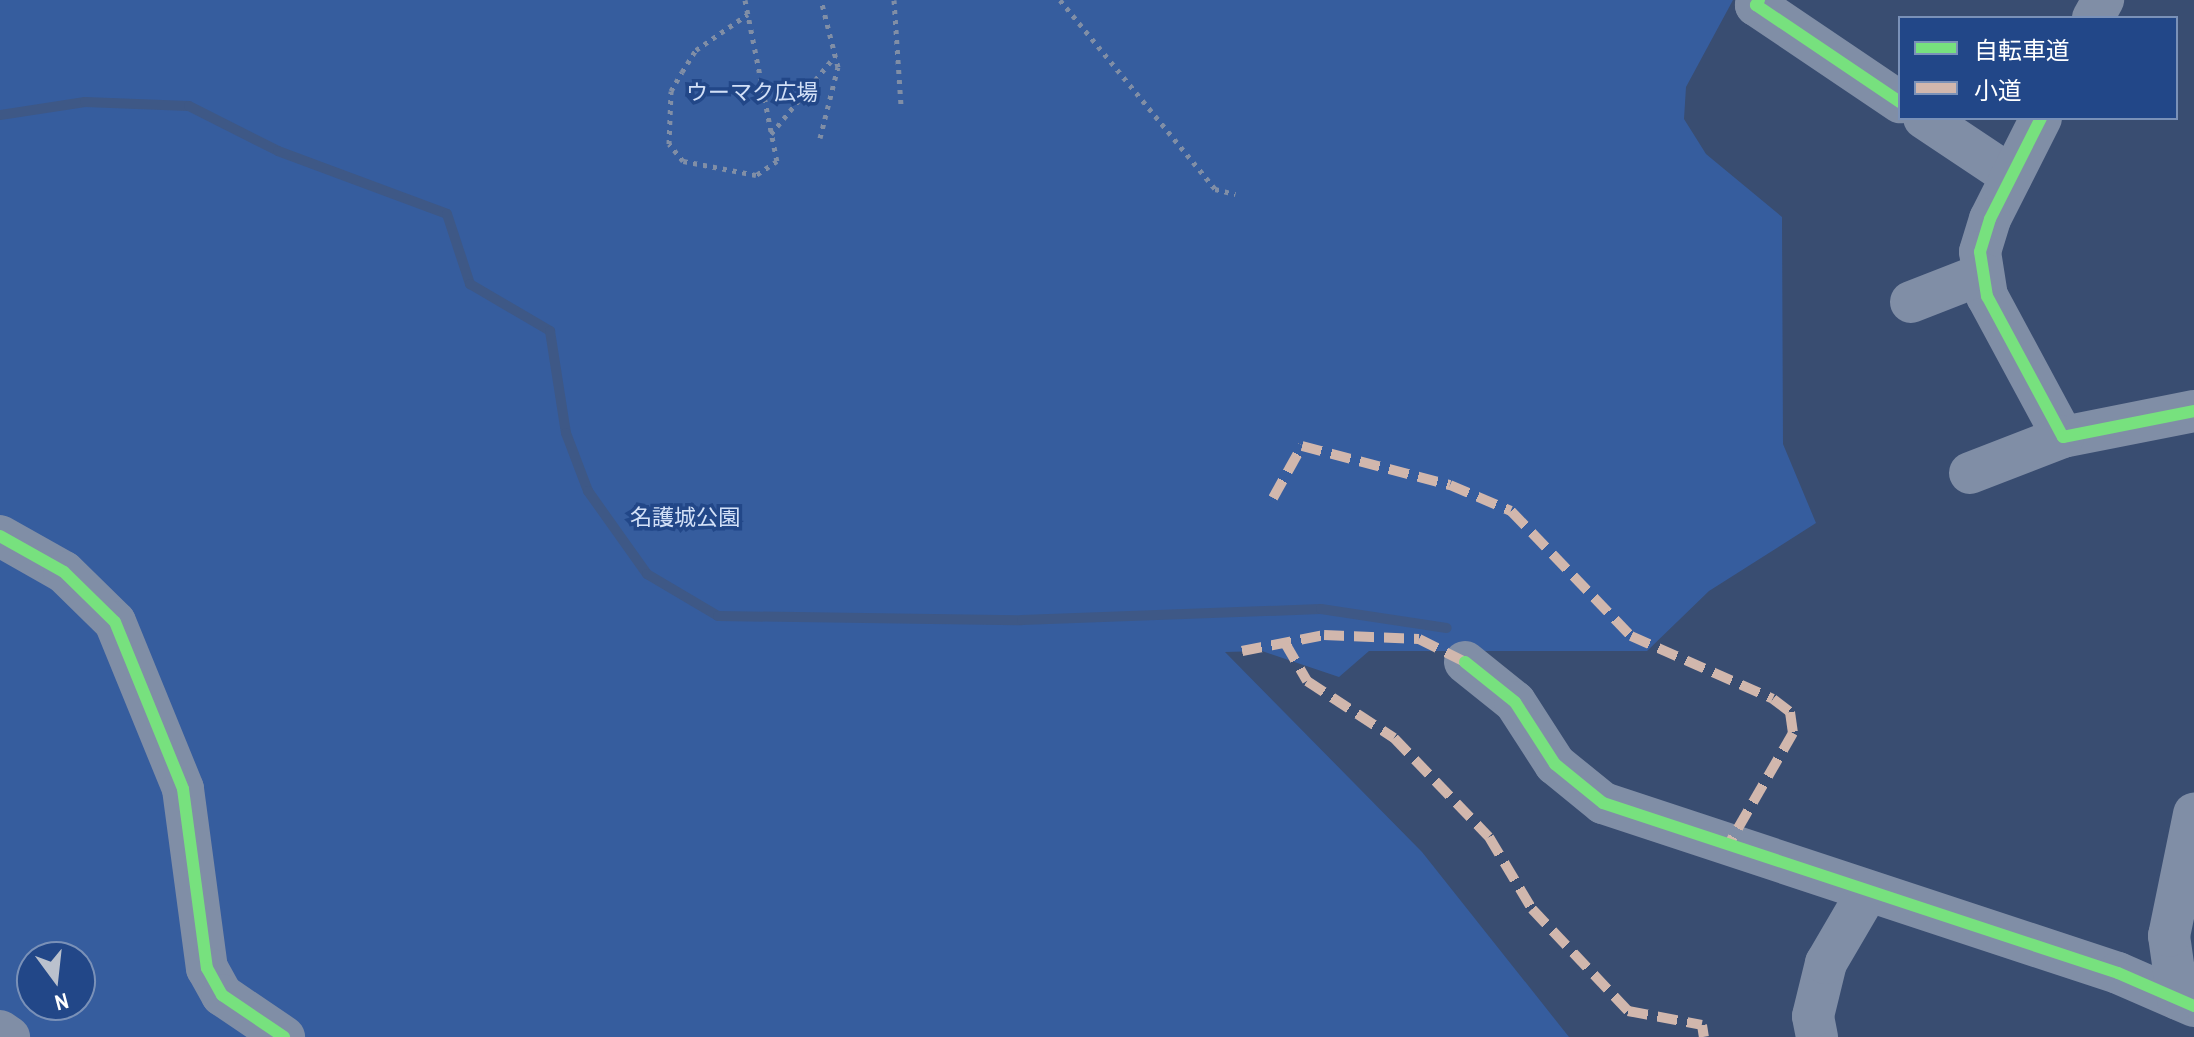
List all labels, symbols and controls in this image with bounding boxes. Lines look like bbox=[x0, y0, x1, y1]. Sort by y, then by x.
legend bbox=[1898, 16, 2178, 120]
text: 自転車道 bbox=[1974, 34, 2070, 66]
text: 小道 bbox=[1974, 74, 2022, 106]
park label: ウーマク広場 bbox=[686, 80, 818, 106]
park label: 名護城公園 bbox=[630, 505, 740, 531]
north arrow bbox=[16, 941, 96, 1021]
text: N bbox=[52, 986, 72, 1018]

